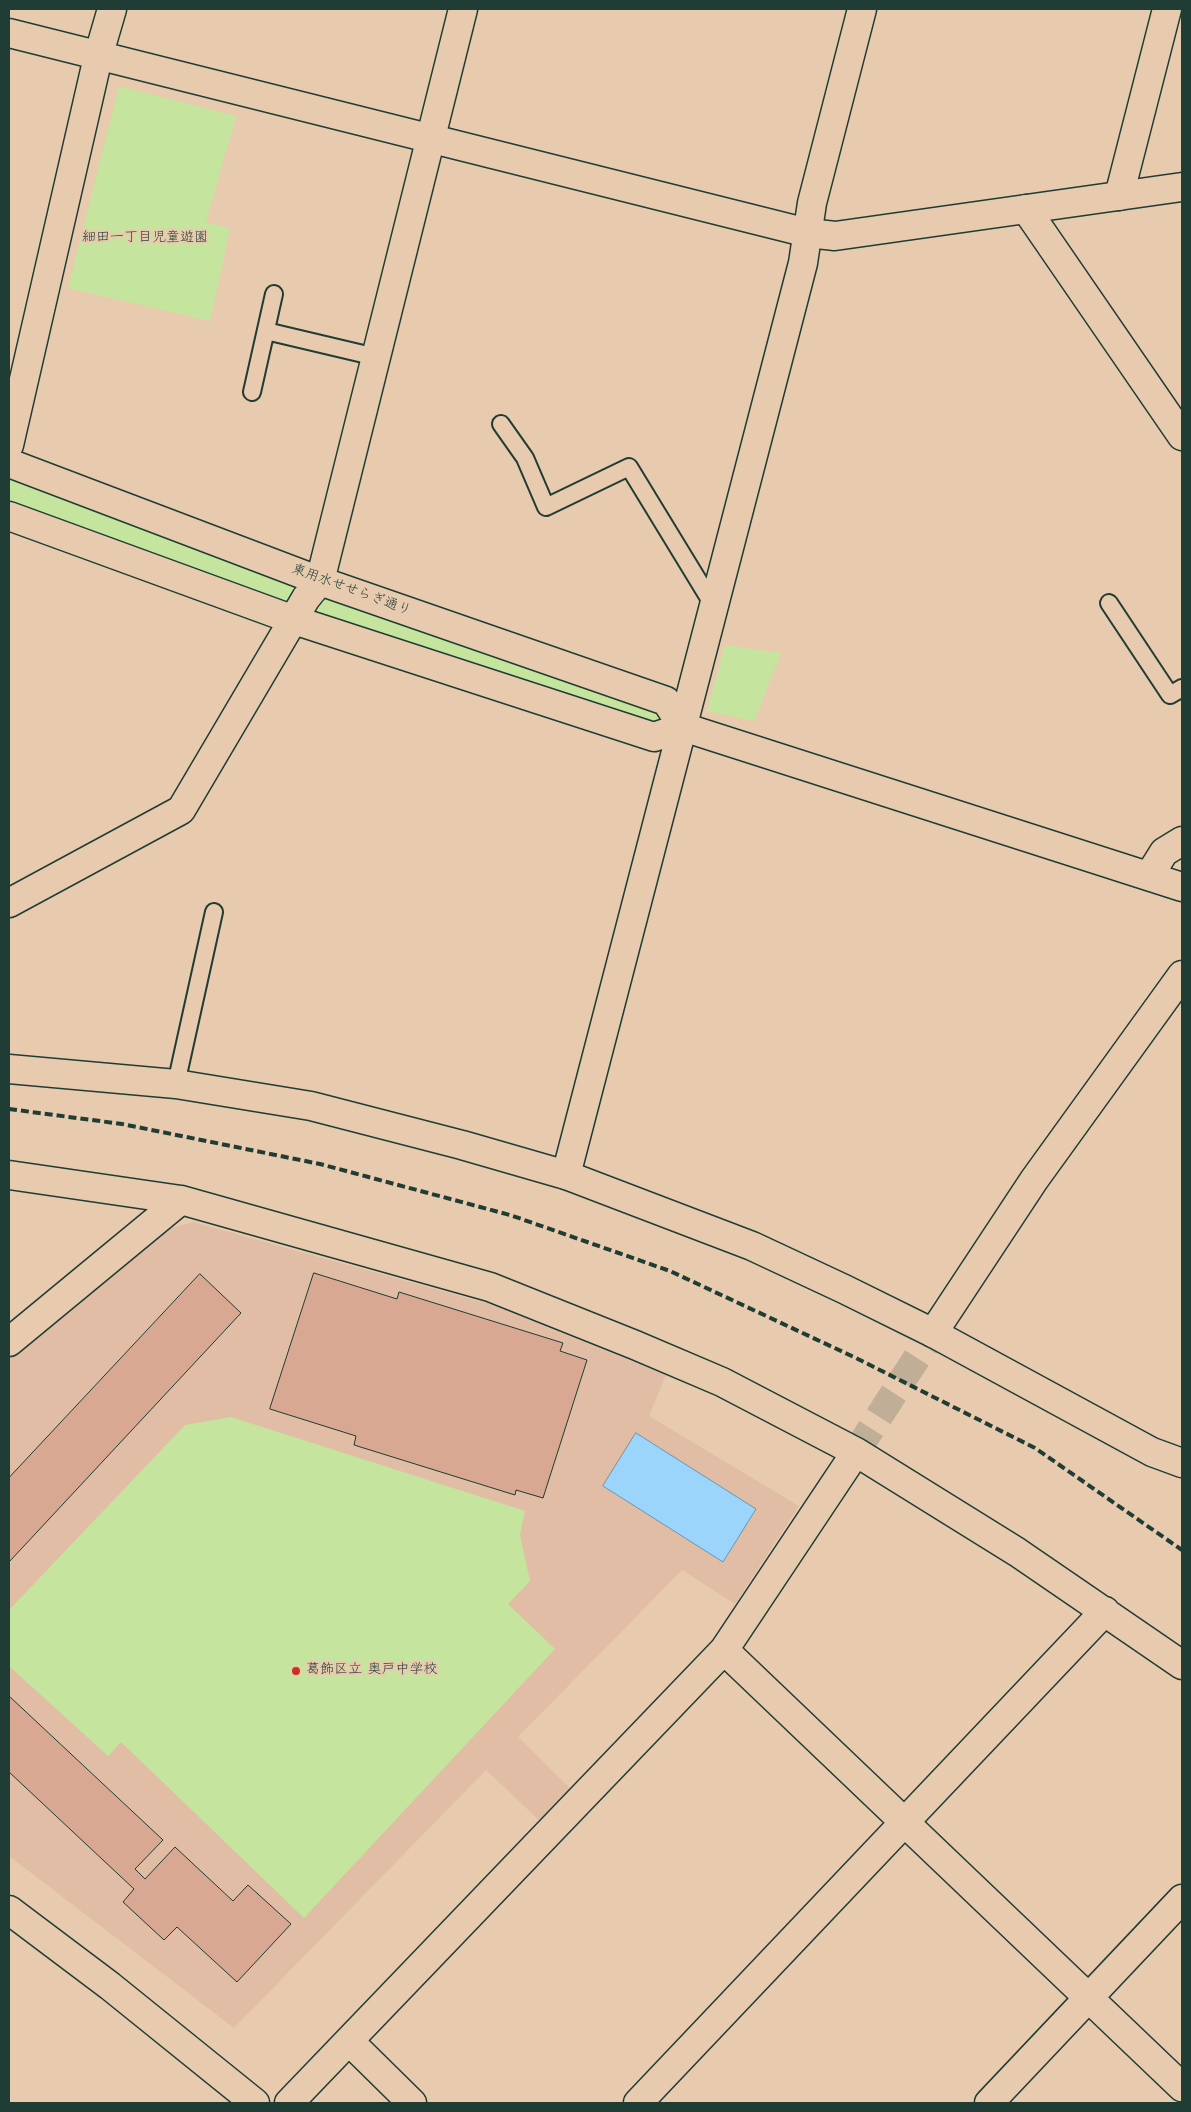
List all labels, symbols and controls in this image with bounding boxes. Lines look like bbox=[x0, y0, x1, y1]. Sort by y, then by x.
park label: 細田一丁目児童遊園 bbox=[82, 231, 208, 247]
street label: 東用水せせらぎ通り bbox=[289, 562, 413, 620]
place label: 葛飾区立 奥戸中学校 bbox=[306, 1663, 438, 1679]
marker: 葛飾区立 奥戸中学校 bbox=[290, 1665, 302, 1677]

